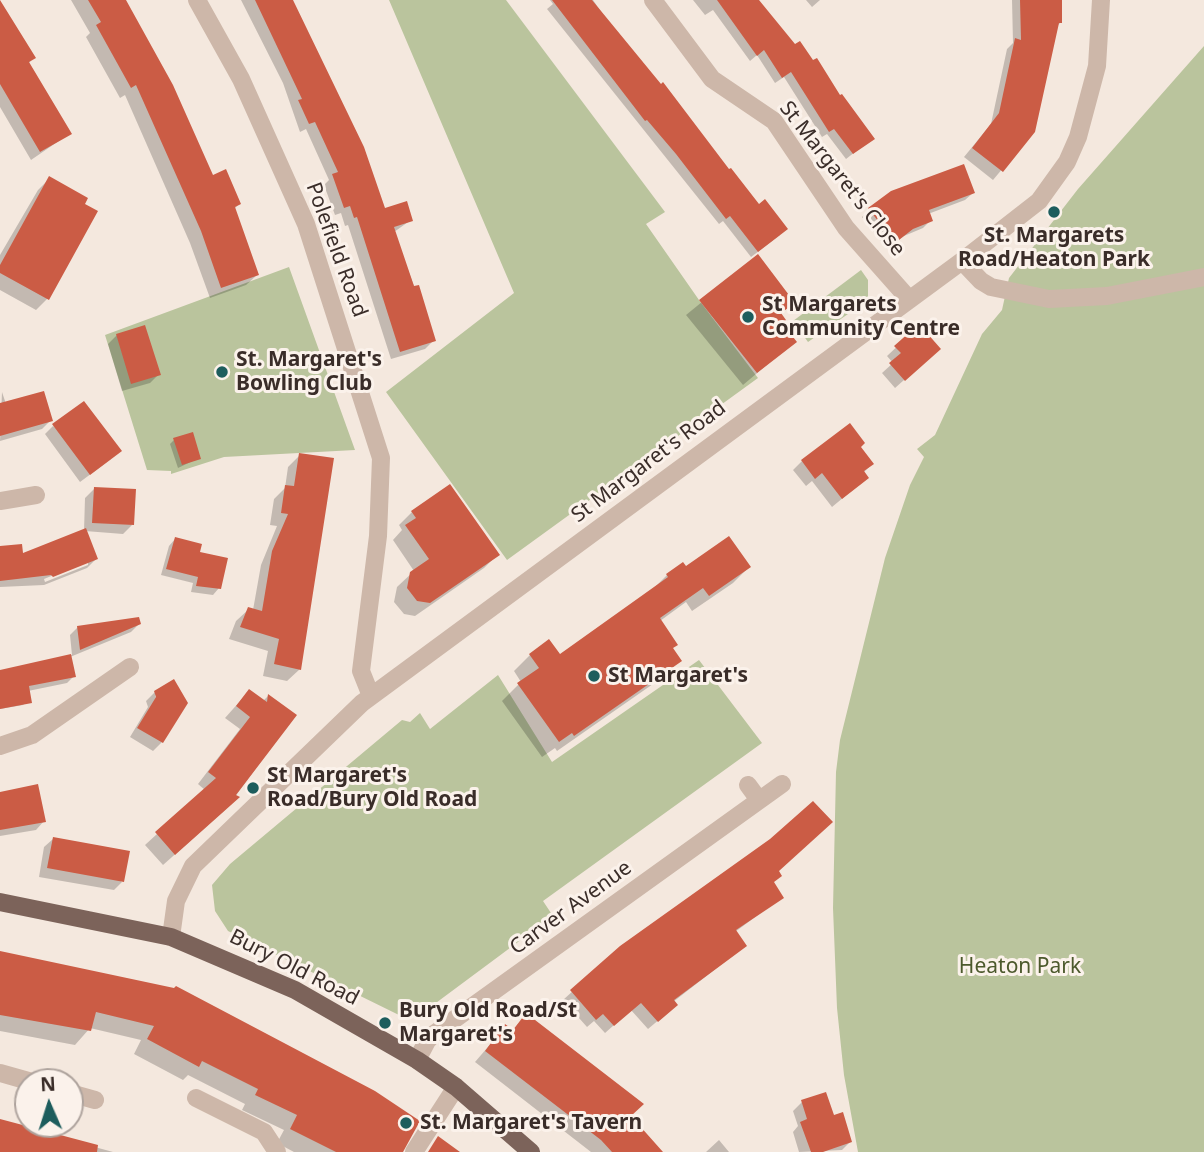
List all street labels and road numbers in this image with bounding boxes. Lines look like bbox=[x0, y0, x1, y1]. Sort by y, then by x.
street label: St Margaret's Close bbox=[774, 97, 910, 261]
street label: Polefield Road bbox=[300, 179, 372, 321]
street label: St Margaret's Road bbox=[567, 396, 731, 528]
street label: Carver Avenue bbox=[505, 855, 637, 961]
street label: Bury Old Road bbox=[225, 925, 363, 1011]

